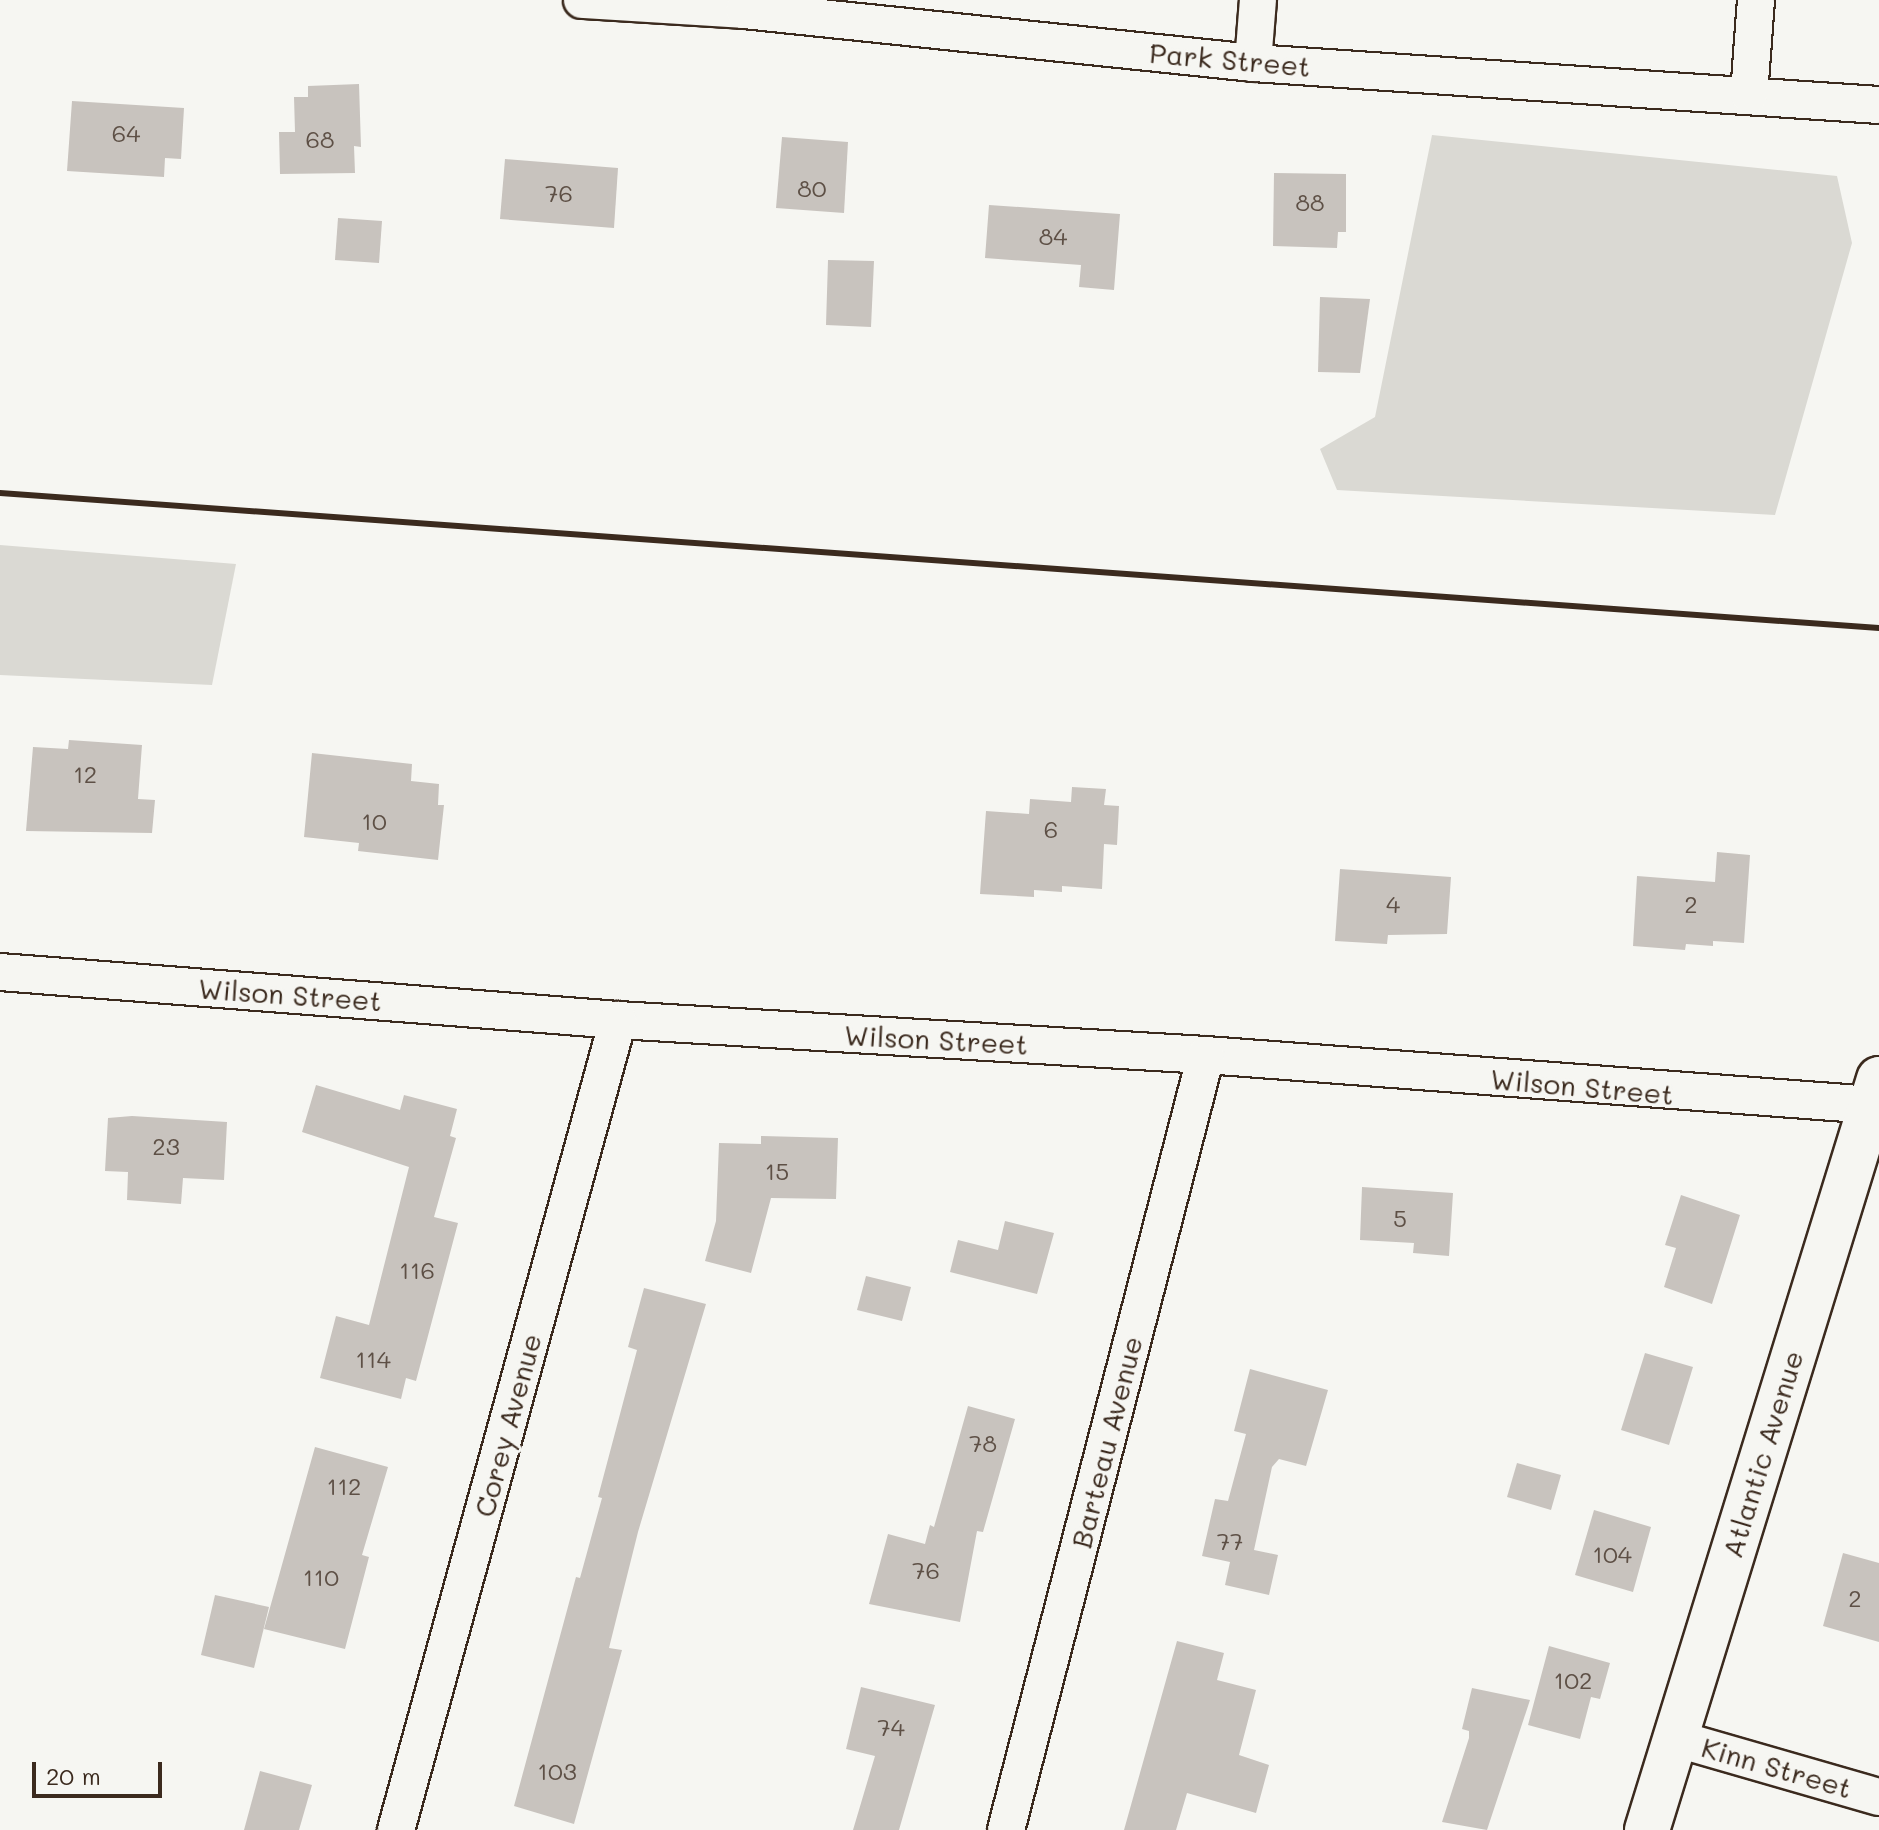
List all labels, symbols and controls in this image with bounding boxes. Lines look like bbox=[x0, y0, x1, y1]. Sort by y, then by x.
street label: Park Street bbox=[1148, 35, 1312, 83]
house number: 64 bbox=[112, 119, 140, 147]
house number: 68 bbox=[305, 125, 335, 153]
house number: 80 bbox=[797, 174, 827, 202]
house number: 76 bbox=[545, 179, 573, 207]
house number: 88 bbox=[1295, 188, 1325, 216]
house number: 84 bbox=[1039, 222, 1067, 250]
house number: 12 bbox=[73, 760, 97, 788]
house number: 10 bbox=[361, 807, 387, 835]
house number: 6 bbox=[1044, 815, 1058, 843]
house number: 4 bbox=[1386, 890, 1400, 918]
house number: 2 bbox=[1684, 890, 1698, 918]
street label: Wilson Street bbox=[197, 971, 383, 1017]
street label: Wilson Street bbox=[843, 1017, 1029, 1061]
street label: Wilson Street bbox=[1489, 1061, 1675, 1111]
house number: 23 bbox=[152, 1132, 180, 1160]
house number: 15 bbox=[765, 1157, 789, 1185]
house number: 5 bbox=[1393, 1204, 1407, 1232]
house number: 116 bbox=[399, 1256, 435, 1284]
street label: Corey Avenue bbox=[466, 1330, 548, 1520]
street label: Barteau Avenue bbox=[1063, 1333, 1149, 1551]
house number: 114 bbox=[355, 1345, 391, 1373]
street label: Atlantic Avenue bbox=[1715, 1346, 1809, 1562]
house number: 78 bbox=[969, 1429, 997, 1457]
house number: 112 bbox=[327, 1472, 361, 1500]
house number: 77 bbox=[1217, 1527, 1243, 1555]
house number: 104 bbox=[1592, 1540, 1632, 1568]
house number: 76 bbox=[912, 1556, 940, 1584]
house number: 110 bbox=[303, 1563, 339, 1591]
house number: 2 bbox=[1848, 1584, 1862, 1612]
house number: 102 bbox=[1554, 1666, 1592, 1694]
house number: 74 bbox=[877, 1713, 905, 1741]
street label: Kinn Street bbox=[1698, 1730, 1856, 1804]
scale bar bbox=[36, 1746, 166, 1796]
house number: 103 bbox=[537, 1757, 577, 1785]
text: 20 m bbox=[46, 1760, 101, 1791]

